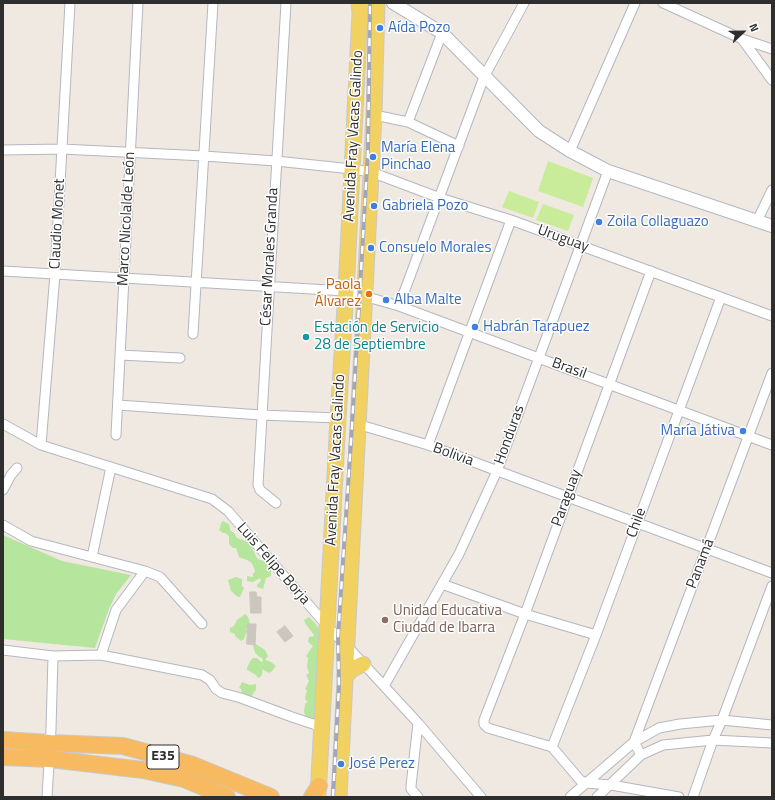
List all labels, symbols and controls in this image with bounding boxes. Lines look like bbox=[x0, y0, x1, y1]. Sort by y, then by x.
north arrow bbox=[723, 12, 763, 52]
place label: Aída Pozo bbox=[388, 19, 450, 37]
text: N bbox=[745, 21, 763, 34]
marker: Aída Pozo bbox=[375, 23, 385, 33]
street label: Avenida Fray Vacas Galindo bbox=[341, 50, 367, 222]
place label: María Elena Pinchao bbox=[381, 139, 455, 174]
street label: Marco Nicolalde León bbox=[114, 151, 140, 287]
marker: María Elena Pinchao bbox=[368, 152, 378, 162]
street label: Claudio Monet bbox=[47, 178, 69, 270]
street label: César Morales Granda bbox=[257, 187, 283, 327]
place label: Gabriela Pozo bbox=[382, 197, 468, 215]
marker: Gabriela Pozo bbox=[369, 201, 379, 211]
place label: Zoila Collaguazo bbox=[607, 213, 709, 231]
marker: Zoila Collaguazo bbox=[594, 217, 604, 227]
street label: Uruguay bbox=[535, 221, 591, 257]
place label: Consuelo Morales bbox=[379, 239, 491, 257]
marker: Consuelo Morales bbox=[366, 243, 376, 253]
place label: Paola Álvarez bbox=[315, 276, 361, 311]
marker: Paola Álvarez bbox=[364, 289, 374, 299]
place label: Alba Malte bbox=[394, 291, 462, 309]
marker: Alba Malte bbox=[381, 295, 391, 305]
place label: Habrán Tarapuez bbox=[483, 318, 590, 336]
place label: Estación de Servicio 28 de Septiembre bbox=[314, 319, 439, 354]
marker: Habrán Tarapuez bbox=[470, 322, 480, 332]
marker: Estación de Servicio 28 de Septiembre bbox=[301, 332, 311, 342]
street label: Brasil bbox=[549, 354, 589, 384]
street label: Avenida Fray Vacas Galindo bbox=[323, 374, 349, 546]
street label: Honduras bbox=[491, 403, 529, 467]
place label: María Játiva bbox=[661, 422, 735, 440]
marker: María Játiva bbox=[738, 426, 748, 436]
street label: Bolivia bbox=[430, 439, 476, 471]
street label: Paraguay bbox=[548, 467, 586, 529]
street label: Chile bbox=[623, 506, 651, 540]
street label: Luis Felipe Borja bbox=[233, 519, 313, 609]
street label: Panamá bbox=[683, 537, 719, 591]
place label: Unidad Educativa Ciudad de Ibarra bbox=[393, 602, 502, 637]
marker: Unidad Educativa Ciudad de Ibarra bbox=[380, 615, 390, 625]
road number: E35 bbox=[147, 745, 179, 769]
place label: José Perez bbox=[349, 755, 415, 773]
marker: José Perez bbox=[336, 759, 346, 769]

